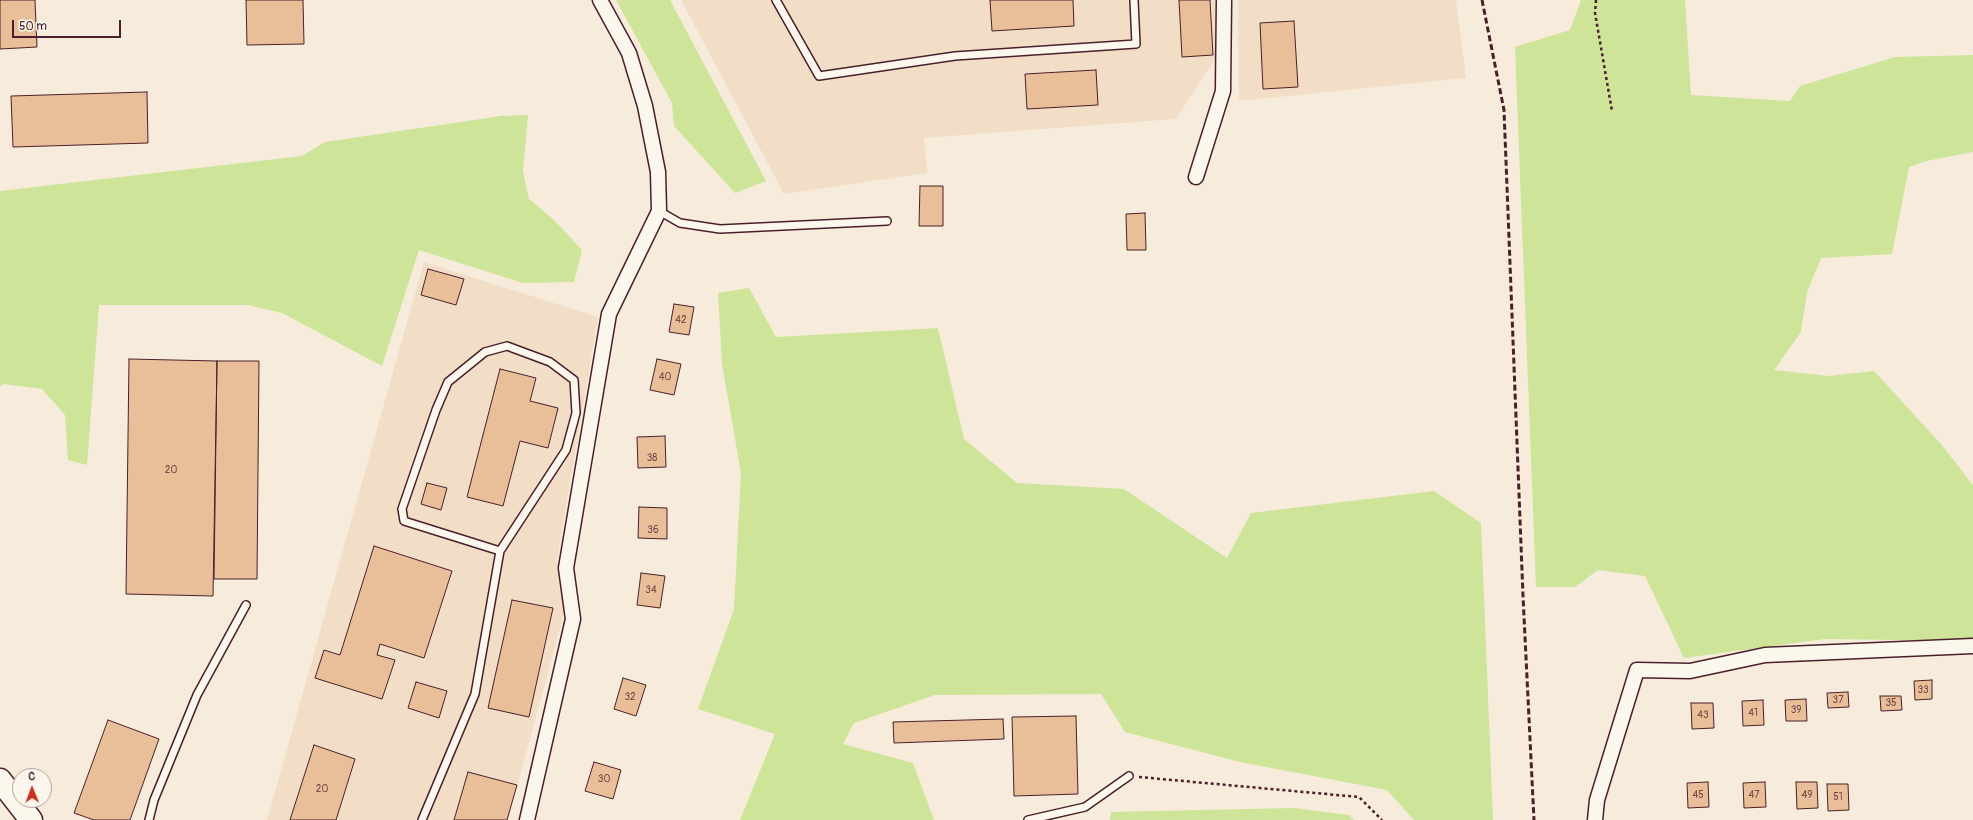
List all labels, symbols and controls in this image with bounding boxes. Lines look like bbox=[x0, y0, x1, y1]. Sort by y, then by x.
scale bar bbox=[14, 12, 123, 38]
text: 50 m bbox=[19, 19, 47, 34]
house number: 42 bbox=[675, 314, 687, 326]
house number: 40 bbox=[659, 371, 671, 383]
house number: 38 bbox=[647, 452, 657, 464]
house number: 20 bbox=[165, 464, 177, 476]
house number: 36 bbox=[647, 524, 659, 536]
house number: 34 bbox=[645, 584, 657, 596]
house number: 33 bbox=[1917, 684, 1929, 696]
house number: 32 bbox=[624, 691, 636, 703]
house number: 37 bbox=[1833, 694, 1843, 706]
house number: 35 bbox=[1886, 697, 1896, 709]
house number: 39 bbox=[1791, 704, 1801, 716]
house number: 41 bbox=[1748, 707, 1758, 719]
house number: 43 bbox=[1697, 709, 1709, 721]
north arrow bbox=[12, 768, 52, 808]
text: С bbox=[28, 770, 35, 783]
house number: 30 bbox=[598, 773, 610, 785]
house number: 20 bbox=[316, 783, 328, 795]
house number: 45 bbox=[1692, 789, 1704, 801]
house number: 47 bbox=[1748, 789, 1760, 801]
house number: 49 bbox=[1802, 789, 1812, 801]
house number: 51 bbox=[1833, 791, 1843, 803]

